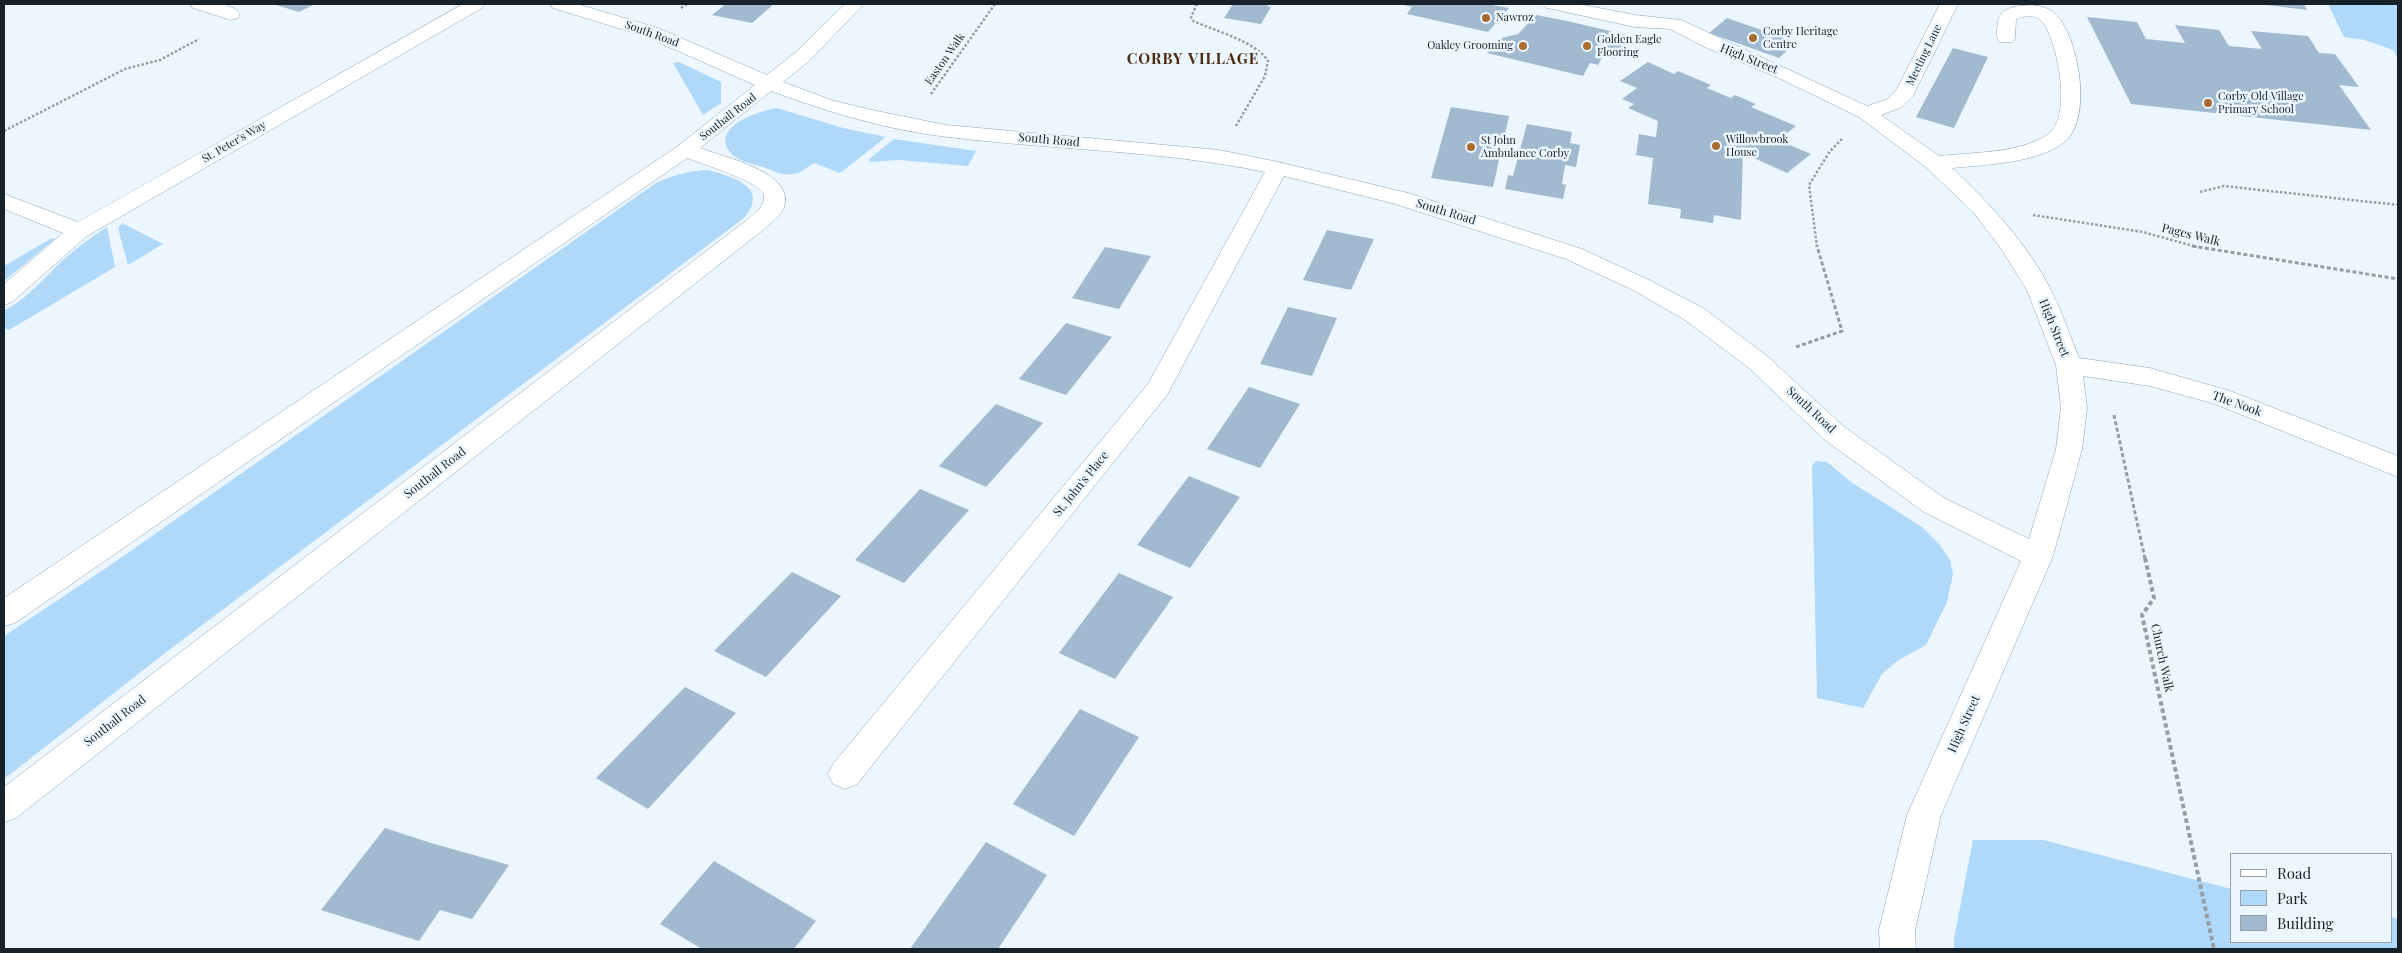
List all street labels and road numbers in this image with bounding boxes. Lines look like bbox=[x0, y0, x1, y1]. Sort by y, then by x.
street label: South Road bbox=[623, 18, 681, 50]
street label: Meeting Lane bbox=[1903, 22, 1945, 88]
street label: Easton Walk bbox=[922, 30, 968, 88]
street label: High Street bbox=[1718, 41, 1780, 77]
street label: Southall Road bbox=[697, 91, 759, 143]
street label: St. Peter's Way bbox=[200, 118, 268, 166]
street label: South Road bbox=[1018, 130, 1080, 150]
street label: South Road bbox=[1414, 196, 1478, 228]
street label: Pages Walk bbox=[2160, 221, 2222, 249]
street label: High Street bbox=[2036, 297, 2072, 359]
street label: South Road bbox=[1784, 384, 1838, 436]
street label: The Nook bbox=[2210, 388, 2264, 420]
street label: Southall Road bbox=[401, 444, 469, 502]
street label: St. John's Place bbox=[1050, 448, 1112, 520]
street label: Church Walk bbox=[2148, 622, 2176, 694]
street label: Southall Road bbox=[81, 692, 149, 750]
street label: High Street bbox=[1945, 693, 1983, 755]

